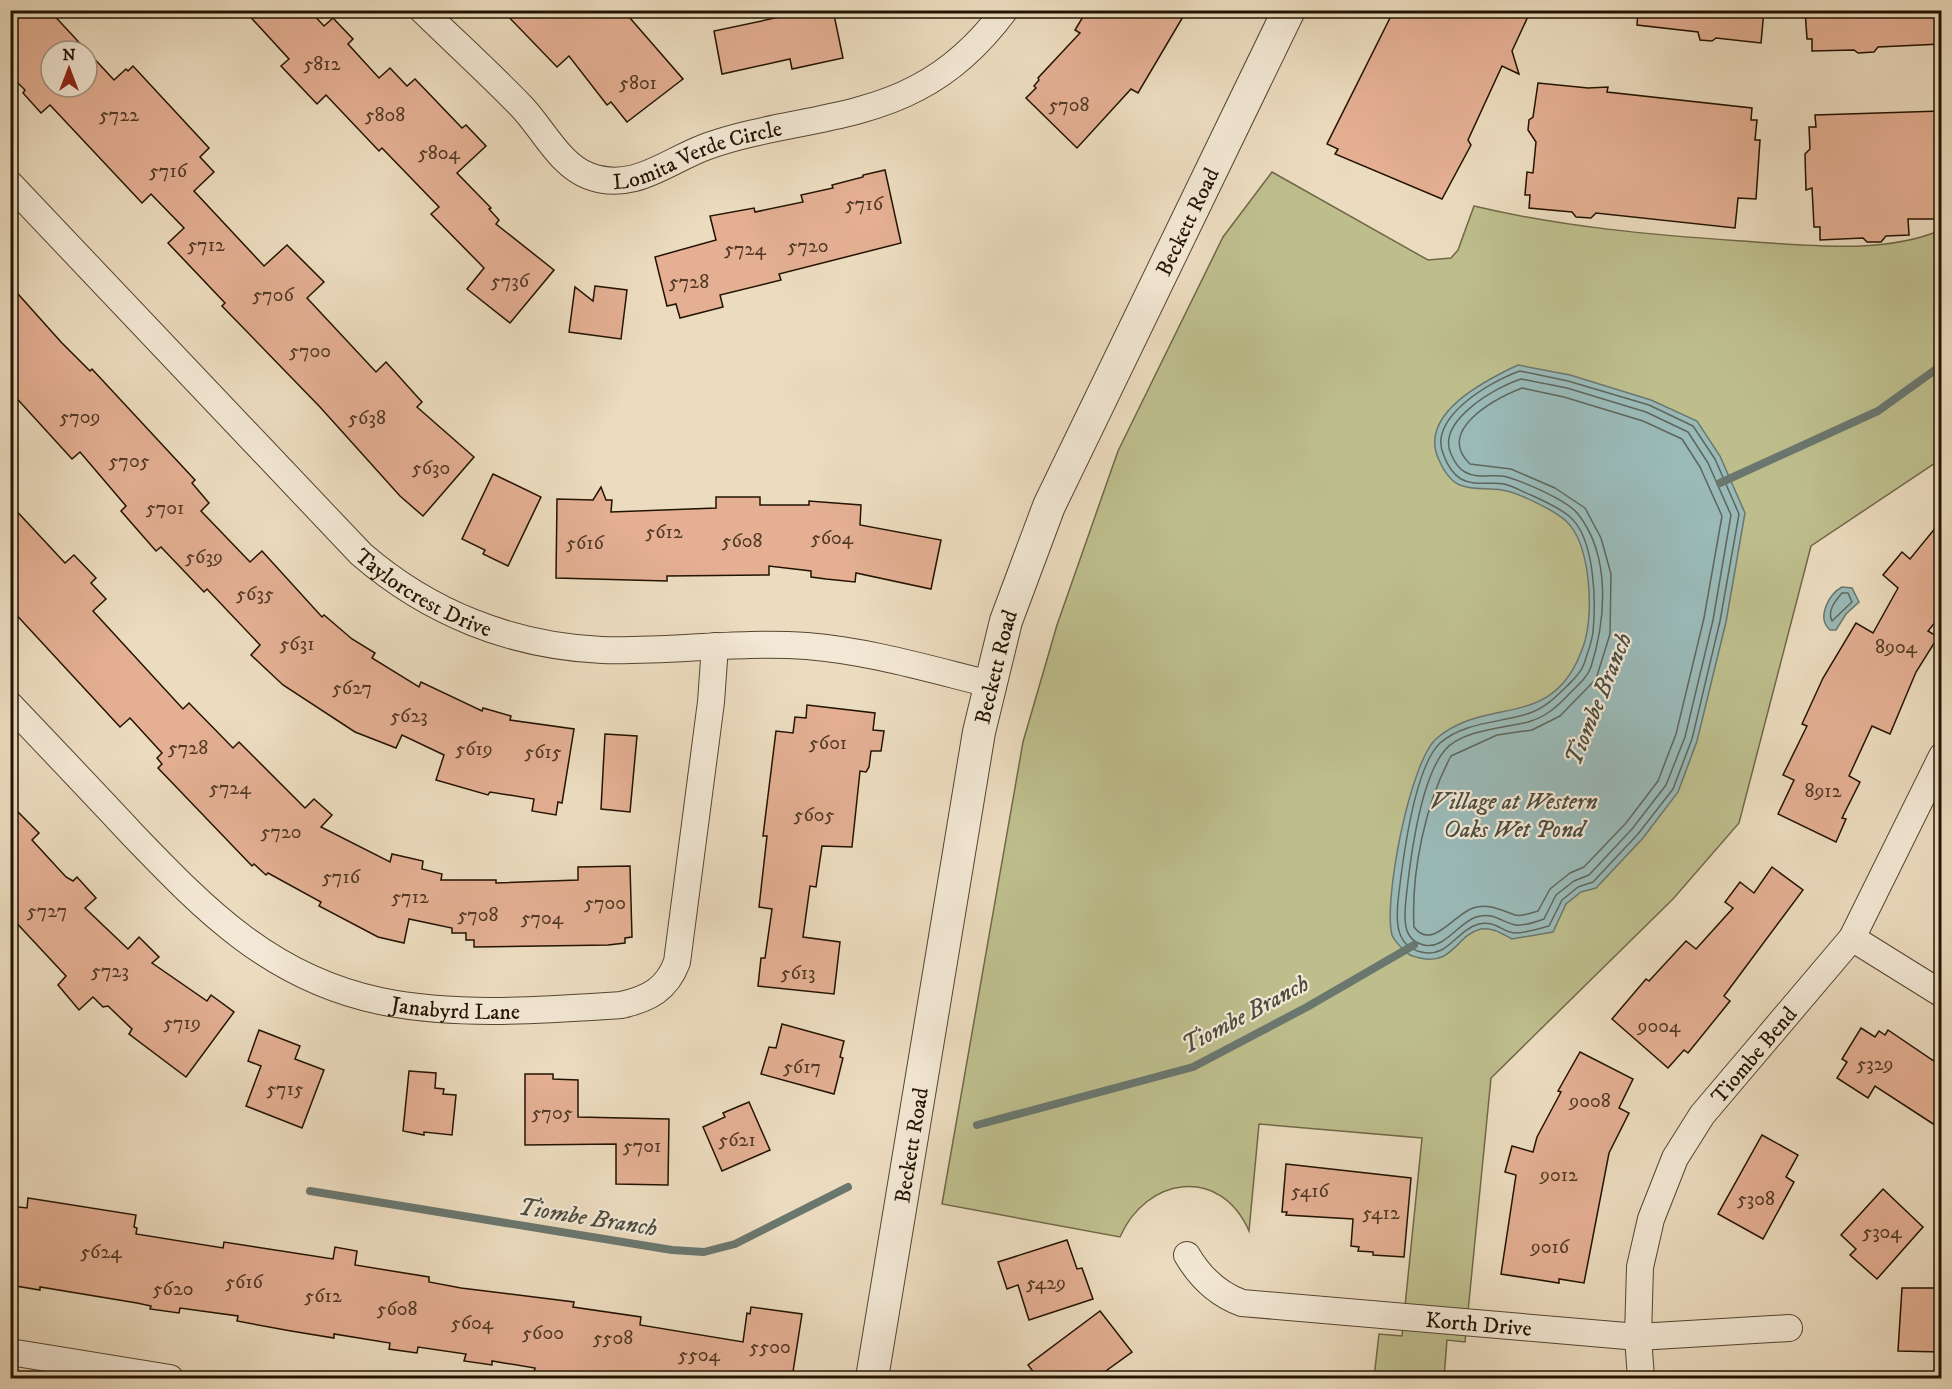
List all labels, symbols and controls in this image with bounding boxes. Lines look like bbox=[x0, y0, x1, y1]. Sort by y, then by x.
north arrow bbox=[39, 39, 99, 99]
text: N bbox=[62, 45, 76, 65]
house number: 5812 bbox=[303, 52, 341, 77]
house number: 5801 bbox=[619, 71, 657, 96]
house number: 5708 bbox=[1048, 93, 1090, 118]
house number: 5722 bbox=[99, 103, 139, 128]
house number: 5808 bbox=[365, 103, 405, 128]
street label: Lomita Verde Circle bbox=[612, 115, 784, 196]
house number: 5804 bbox=[418, 141, 461, 166]
house number: 5716 bbox=[149, 159, 188, 184]
street label: Beckett Road bbox=[1150, 164, 1226, 280]
house number: 5716 bbox=[845, 192, 884, 217]
house number: 5712 bbox=[187, 233, 225, 258]
house number: 5720 bbox=[787, 234, 829, 259]
house number: 5724 bbox=[724, 237, 766, 262]
house number: 5736 bbox=[491, 269, 530, 294]
house number: 5728 bbox=[669, 270, 709, 295]
house number: 5706 bbox=[252, 283, 294, 308]
house number: 5700 bbox=[289, 339, 331, 364]
house number: 5709 bbox=[59, 405, 101, 430]
house number: 5638 bbox=[348, 406, 386, 431]
house number: 5705 bbox=[108, 449, 150, 474]
house number: 5630 bbox=[412, 456, 450, 481]
house number: 5701 bbox=[146, 496, 184, 521]
house number: 5612 bbox=[645, 520, 683, 545]
house number: 5604 bbox=[811, 526, 854, 551]
house number: 5608 bbox=[721, 529, 763, 554]
house number: 5616 bbox=[566, 531, 605, 556]
street label: Taylorcrest Drive bbox=[349, 543, 495, 643]
house number: 5639 bbox=[185, 545, 223, 570]
house number: 5635 bbox=[236, 582, 274, 607]
street label: Beckett Road bbox=[969, 606, 1024, 727]
water label: Tiombe Branch bbox=[1559, 629, 1639, 770]
house number: 5631 bbox=[279, 632, 315, 657]
house number: 8904 bbox=[1875, 635, 1918, 660]
house number: 5627 bbox=[332, 676, 372, 701]
house number: 5623 bbox=[390, 704, 428, 729]
house number: 5601 bbox=[809, 731, 847, 756]
house number: 5728 bbox=[168, 736, 208, 761]
house number: 5619 bbox=[455, 737, 493, 762]
house number: 5615 bbox=[524, 740, 562, 765]
house number: 5724 bbox=[209, 776, 251, 801]
house number: 8912 bbox=[1804, 779, 1842, 804]
water label: Village at Western Oaks Wet Pond bbox=[1430, 787, 1598, 845]
house number: 5605 bbox=[793, 803, 835, 828]
house number: 5720 bbox=[260, 820, 302, 845]
house number: 5716 bbox=[322, 865, 361, 890]
house number: 5712 bbox=[391, 885, 429, 910]
house number: 5700 bbox=[584, 891, 626, 916]
house number: 5727 bbox=[27, 899, 67, 924]
house number: 5708 bbox=[457, 903, 499, 928]
house number: 5704 bbox=[521, 906, 564, 931]
house number: 5723 bbox=[91, 959, 129, 984]
house number: 5613 bbox=[780, 961, 816, 986]
water label: Tiombe Branch bbox=[1177, 969, 1315, 1061]
street label: Janabyrd Lane bbox=[387, 991, 520, 1026]
street label: Tiombe Bend bbox=[1706, 1001, 1803, 1110]
house number: 5719 bbox=[163, 1011, 201, 1036]
house number: 9004 bbox=[1637, 1014, 1681, 1039]
house number: 5329 bbox=[1856, 1052, 1894, 1077]
house number: 5617 bbox=[783, 1055, 821, 1080]
house number: 5715 bbox=[266, 1077, 304, 1102]
street label: Beckett Road bbox=[889, 1086, 935, 1205]
house number: 9008 bbox=[1568, 1089, 1611, 1114]
house number: 5705 bbox=[531, 1101, 573, 1126]
house number: 5621 bbox=[718, 1128, 756, 1153]
house number: 5701 bbox=[623, 1134, 661, 1159]
house number: 9012 bbox=[1539, 1163, 1578, 1188]
house number: 5416 bbox=[1291, 1179, 1330, 1204]
house number: 5308 bbox=[1737, 1187, 1775, 1212]
water label: Tiombe Branch bbox=[516, 1192, 660, 1244]
house number: 5412 bbox=[1362, 1201, 1400, 1226]
house number: 5304 bbox=[1862, 1220, 1902, 1245]
house number: 9016 bbox=[1530, 1235, 1570, 1260]
house number: 5624 bbox=[80, 1240, 122, 1265]
house number: 5616 bbox=[225, 1270, 264, 1295]
house number: 5429 bbox=[1026, 1271, 1066, 1296]
house number: 5620 bbox=[153, 1277, 193, 1302]
house number: 5612 bbox=[304, 1284, 342, 1309]
house number: 5608 bbox=[376, 1297, 418, 1322]
street label: Korth Drive bbox=[1424, 1307, 1533, 1343]
house number: 5604 bbox=[451, 1311, 494, 1336]
house number: 5600 bbox=[522, 1321, 564, 1346]
house number: 5508 bbox=[593, 1326, 633, 1351]
house number: 5500 bbox=[749, 1335, 791, 1360]
house number: 5504 bbox=[678, 1343, 721, 1368]

